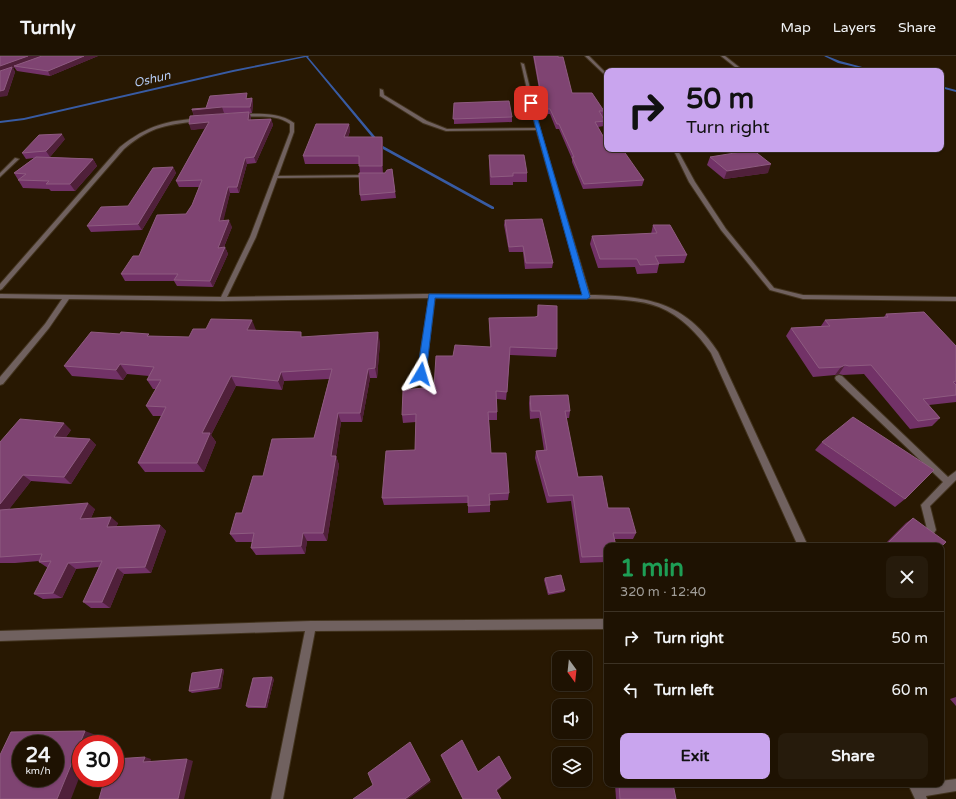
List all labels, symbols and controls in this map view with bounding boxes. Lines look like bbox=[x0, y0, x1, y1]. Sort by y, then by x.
text: Turnly bbox=[20, 17, 76, 39]
text: Map bbox=[781, 19, 811, 36]
text: Layers bbox=[833, 19, 876, 36]
text: Share bbox=[898, 19, 936, 36]
water label: Oshun bbox=[132, 68, 172, 90]
text: 50 m bbox=[686, 82, 754, 116]
icon: right bbox=[620, 84, 672, 136]
pin bbox=[514, 86, 548, 120]
icon: arrive bbox=[520, 92, 542, 114]
text: Turn right bbox=[686, 116, 770, 138]
position arrow bbox=[400, 353, 442, 395]
text: 1 min bbox=[620, 554, 684, 583]
button: close bbox=[886, 556, 928, 598]
text: 320 m · 12:40 bbox=[620, 584, 706, 600]
icon: right bbox=[620, 627, 642, 649]
text: Turn right bbox=[654, 629, 724, 647]
text: 50 m bbox=[891, 629, 928, 647]
north arrow bbox=[552, 651, 592, 691]
map controls bbox=[552, 651, 592, 787]
icon: left bbox=[620, 679, 642, 701]
text: Turn left bbox=[654, 681, 714, 699]
text: 60 m bbox=[891, 681, 928, 699]
button: sound bbox=[552, 699, 592, 739]
button: Exit bbox=[620, 733, 770, 779]
button: Share bbox=[778, 733, 928, 779]
speed limit sign: 30 bbox=[72, 735, 124, 787]
text: 24 bbox=[25, 744, 51, 768]
button: layers bbox=[552, 747, 592, 787]
text: km/h bbox=[25, 765, 51, 777]

